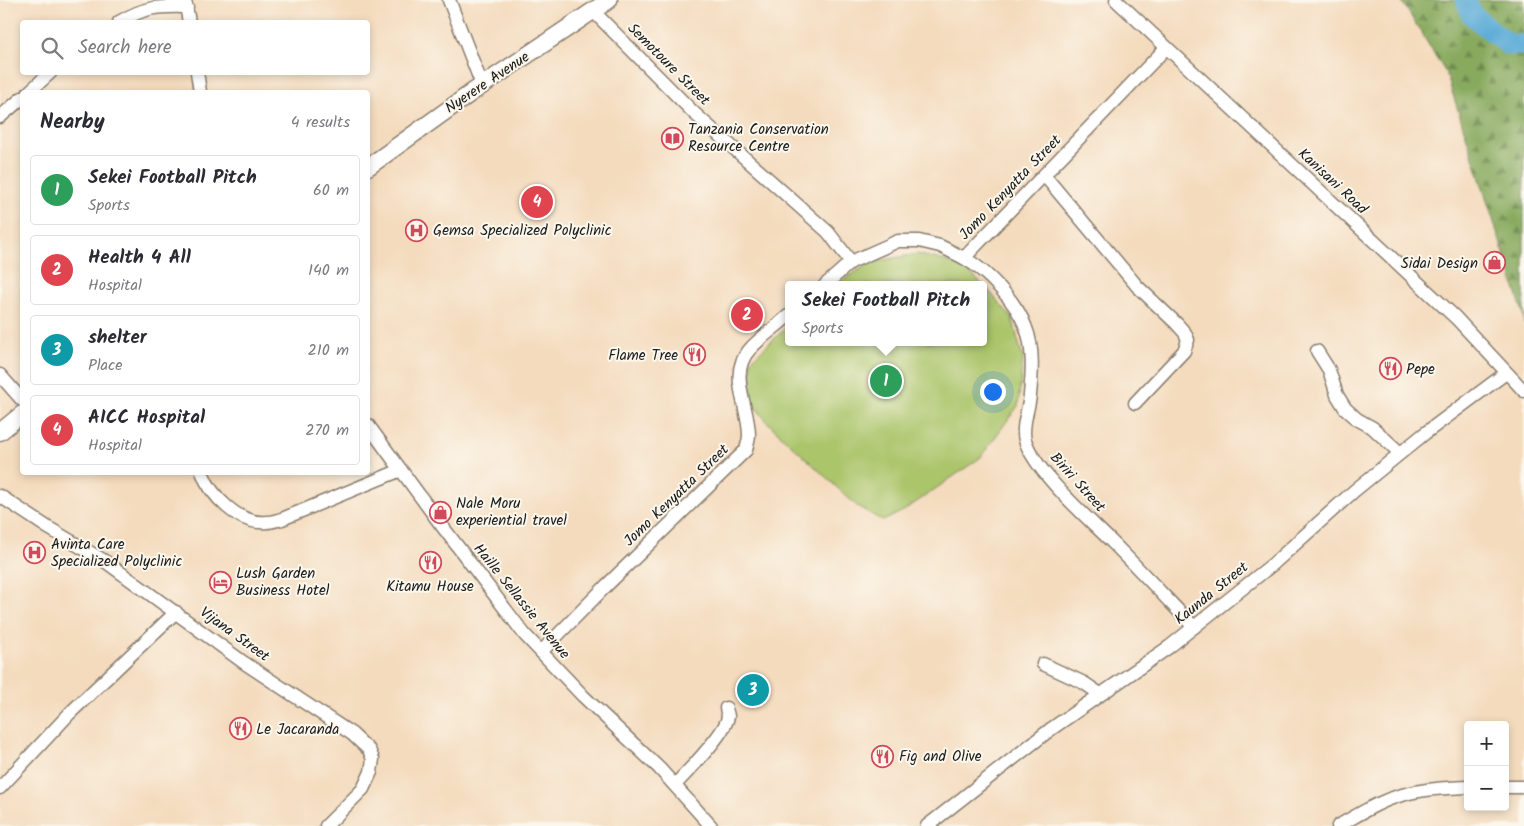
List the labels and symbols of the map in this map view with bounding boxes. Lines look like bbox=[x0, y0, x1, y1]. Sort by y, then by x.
street label: Semotoure Street bbox=[621, 18, 715, 112]
street label: Nyerere Avenue bbox=[440, 45, 535, 120]
place label: Tanzania Conservation Resource Centre bbox=[688, 118, 829, 159]
library icon: Tanzania Conservation Resource Centre bbox=[660, 126, 684, 150]
street label: Jomo Kenyatta Street bbox=[954, 129, 1068, 246]
street label: Kanisani Road bbox=[1292, 143, 1373, 221]
pin: 4 bbox=[521, 183, 553, 221]
hospital icon: Gemsa Specialized Polyclinic bbox=[405, 218, 429, 242]
place label: Gemsa Specialized Polyclinic bbox=[433, 219, 612, 243]
shop icon: Sidai Design bbox=[1482, 251, 1506, 275]
place label: Sidai Design bbox=[1401, 252, 1478, 276]
pin: 2 bbox=[731, 296, 763, 334]
restaurant icon: Flame Tree bbox=[682, 343, 706, 367]
place label: Flame Tree bbox=[608, 344, 678, 368]
restaurant icon: Pepe bbox=[1378, 357, 1402, 381]
place label: Pepe bbox=[1406, 358, 1435, 382]
pin: 1 bbox=[870, 362, 902, 400]
your location bbox=[980, 379, 1006, 405]
street label: Jomo Kenyatta Street bbox=[618, 439, 735, 553]
street label: Biriri Street bbox=[1043, 447, 1111, 518]
place label: Nale Moru experiential travel bbox=[456, 492, 567, 533]
shop icon: Nale Moru experiential travel bbox=[428, 500, 452, 524]
place label: Avinta Care Specialized Polyclinic bbox=[51, 533, 182, 574]
street label: Haille Sellassie Avenue bbox=[467, 538, 576, 665]
hospital icon: Avinta Care Specialized Polyclinic bbox=[23, 541, 47, 565]
restaurant icon: Kitamu House bbox=[418, 551, 442, 575]
street label: Kaunda Street bbox=[1169, 556, 1254, 631]
place label: Lush Garden Business Hotel bbox=[236, 562, 330, 603]
hotel icon: Lush Garden Business Hotel bbox=[208, 570, 232, 594]
place label: Kitamu House bbox=[386, 575, 474, 599]
street label: Vijana Street bbox=[194, 601, 275, 669]
pin: 3 bbox=[737, 671, 769, 709]
restaurant icon: Le Jacaranda bbox=[228, 717, 252, 741]
place label: Le Jacaranda bbox=[256, 718, 339, 742]
restaurant icon: Fig and Olive bbox=[871, 744, 895, 768]
place label: Fig and Olive bbox=[899, 745, 982, 769]

